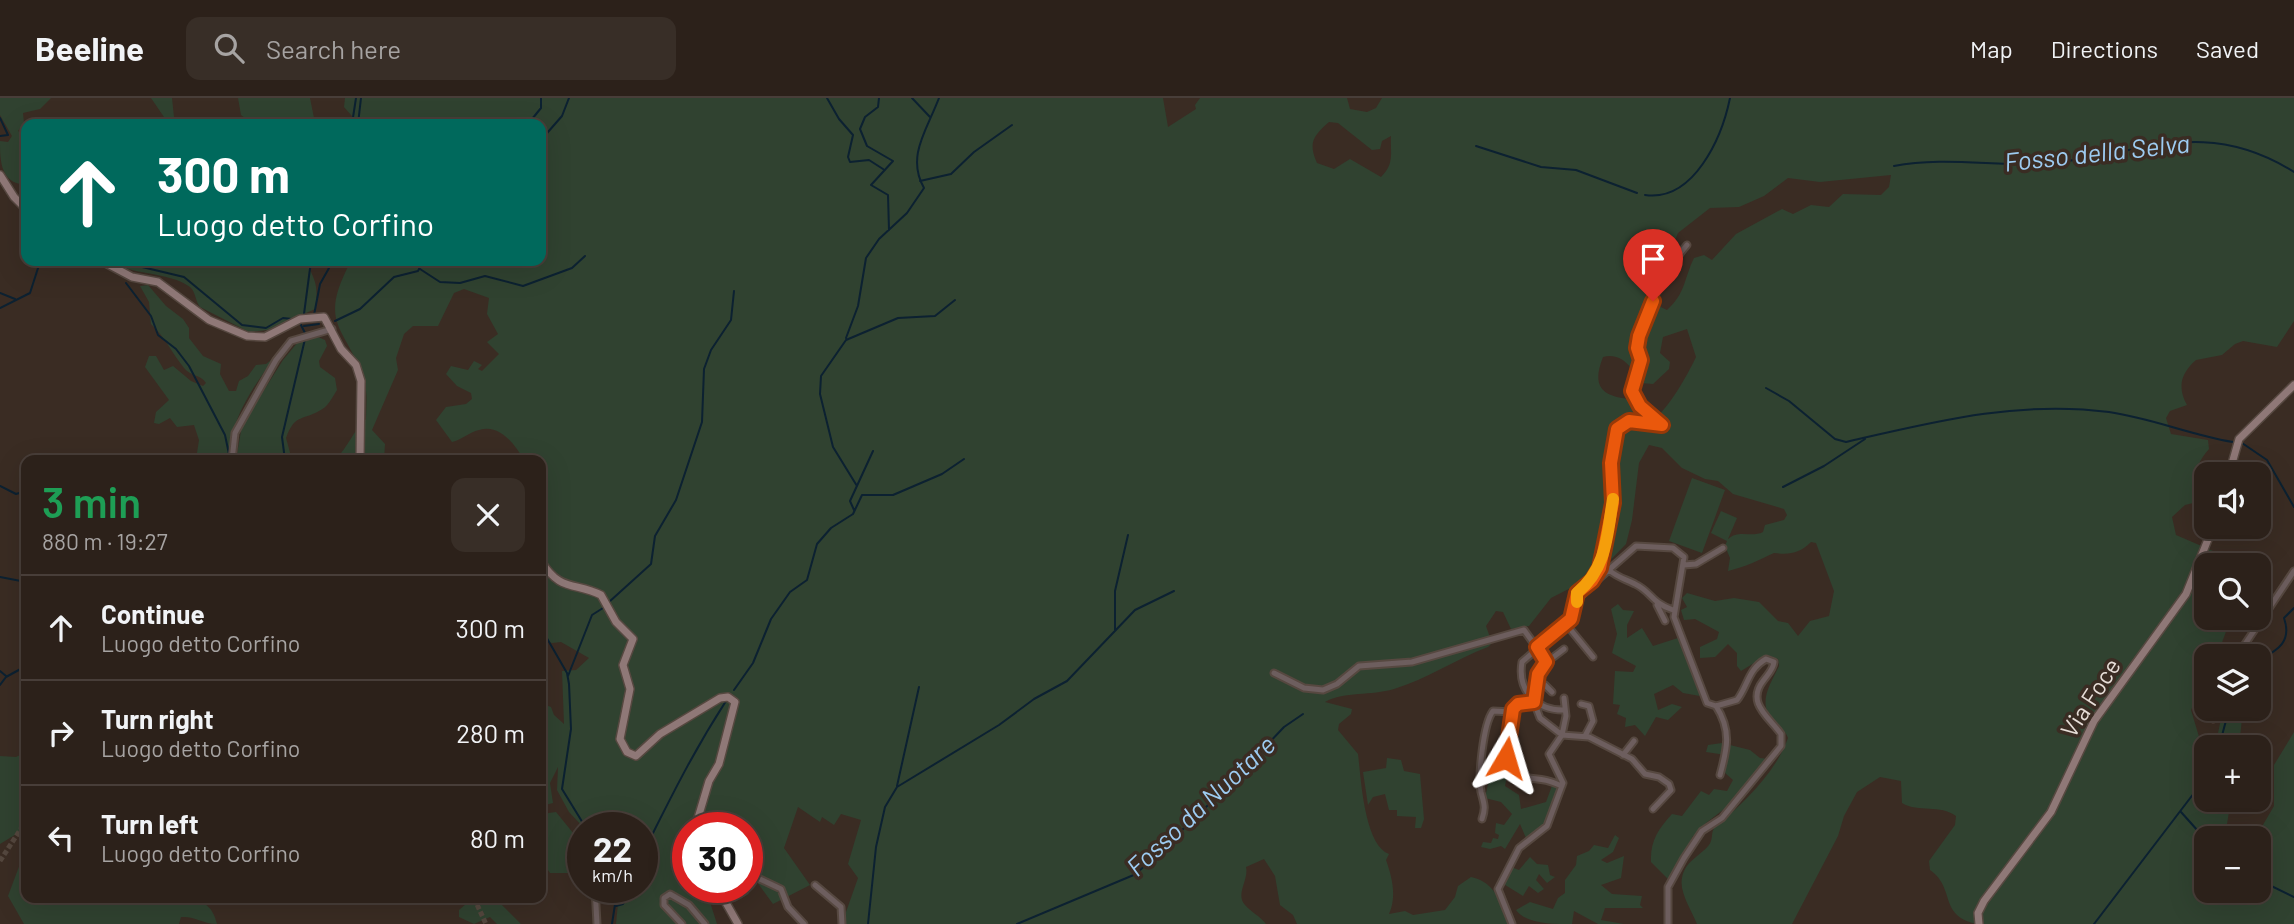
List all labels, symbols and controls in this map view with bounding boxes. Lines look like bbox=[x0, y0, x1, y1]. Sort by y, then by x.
search box bbox=[186, 17, 676, 80]
text: Beeline bbox=[35, 28, 144, 68]
icon: search bbox=[210, 29, 248, 67]
text: Search here bbox=[266, 33, 401, 64]
text: Map bbox=[1970, 34, 2013, 63]
text: Directions bbox=[2051, 34, 2158, 63]
text: Saved bbox=[2196, 34, 2259, 63]
water label: Fosso della Selva bbox=[2002, 126, 2191, 177]
text: 300 m bbox=[157, 144, 290, 203]
icon: ahead bbox=[42, 147, 133, 238]
text: Luogo detto Corfino bbox=[157, 204, 434, 242]
pin bbox=[1623, 229, 1683, 301]
icon: arrive bbox=[1634, 240, 1672, 278]
map controls bbox=[2194, 462, 2271, 903]
button: sound bbox=[2194, 462, 2271, 539]
text: 3 min bbox=[42, 476, 141, 526]
button: close bbox=[451, 478, 525, 552]
text: 880 m · 19:27 bbox=[42, 527, 168, 555]
button: search bbox=[2194, 553, 2271, 630]
text: Continue bbox=[101, 598, 205, 629]
icon: ahead bbox=[42, 609, 80, 647]
text: 300 m bbox=[456, 612, 525, 643]
text: Luogo detto Corfino bbox=[101, 629, 300, 657]
button: layers bbox=[2194, 644, 2271, 721]
street label: Via Foce bbox=[2054, 652, 2126, 742]
text: Turn right bbox=[101, 703, 214, 734]
icon: right bbox=[42, 714, 80, 752]
text: 280 m bbox=[456, 717, 525, 748]
position arrow bbox=[1469, 721, 1543, 795]
water label: Fosso da Nuotare bbox=[1119, 728, 1281, 882]
text: Luogo detto Corfino bbox=[101, 734, 300, 762]
button: + bbox=[2194, 735, 2271, 812]
text: Turn left bbox=[101, 808, 199, 839]
speed limit sign: 30 bbox=[672, 812, 763, 903]
icon: left bbox=[42, 819, 80, 857]
text: 80 m bbox=[470, 822, 525, 853]
button: − bbox=[2194, 826, 2271, 903]
text: 22 bbox=[593, 827, 632, 869]
text: Luogo detto Corfino bbox=[101, 839, 300, 867]
text: km/h bbox=[592, 864, 633, 886]

